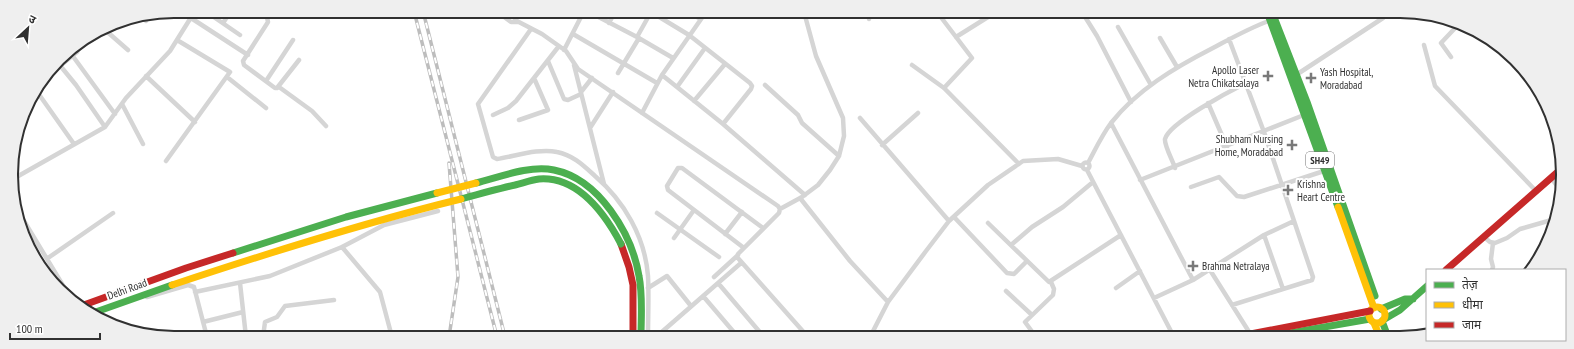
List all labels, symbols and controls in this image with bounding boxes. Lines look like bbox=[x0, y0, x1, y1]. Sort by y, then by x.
north arrow bbox=[8, 8, 48, 48]
text: उ bbox=[26, 11, 39, 27]
place label: Apollo Laser Netra Chikatsalaya bbox=[1188, 63, 1259, 90]
place label: Yash Hospital, Moradabad bbox=[1320, 65, 1373, 92]
marker: Apollo Laser Netra Chikatsalaya bbox=[1262, 70, 1274, 82]
marker: Yash Hospital, Moradabad bbox=[1305, 72, 1317, 84]
place label: Shubham Nursing Home, Moradabad bbox=[1215, 132, 1283, 159]
marker: Shubham Nursing Home, Moradabad bbox=[1286, 139, 1298, 151]
road number: SH49 bbox=[1306, 152, 1334, 168]
place label: Krishna Heart Centre bbox=[1297, 177, 1346, 204]
marker: Krishna Heart Centre bbox=[1282, 184, 1294, 196]
place label: Brahma Netralaya bbox=[1202, 259, 1270, 273]
marker: Brahma Netralaya bbox=[1187, 260, 1199, 272]
legend bbox=[1426, 269, 1566, 341]
street label: Delhi Road bbox=[105, 275, 149, 303]
text: तेज़ bbox=[1462, 277, 1479, 292]
text: धीमा bbox=[1462, 297, 1484, 312]
scale bar bbox=[10, 315, 100, 341]
text: जाम bbox=[1462, 317, 1482, 332]
text: 100 m bbox=[16, 321, 43, 336]

